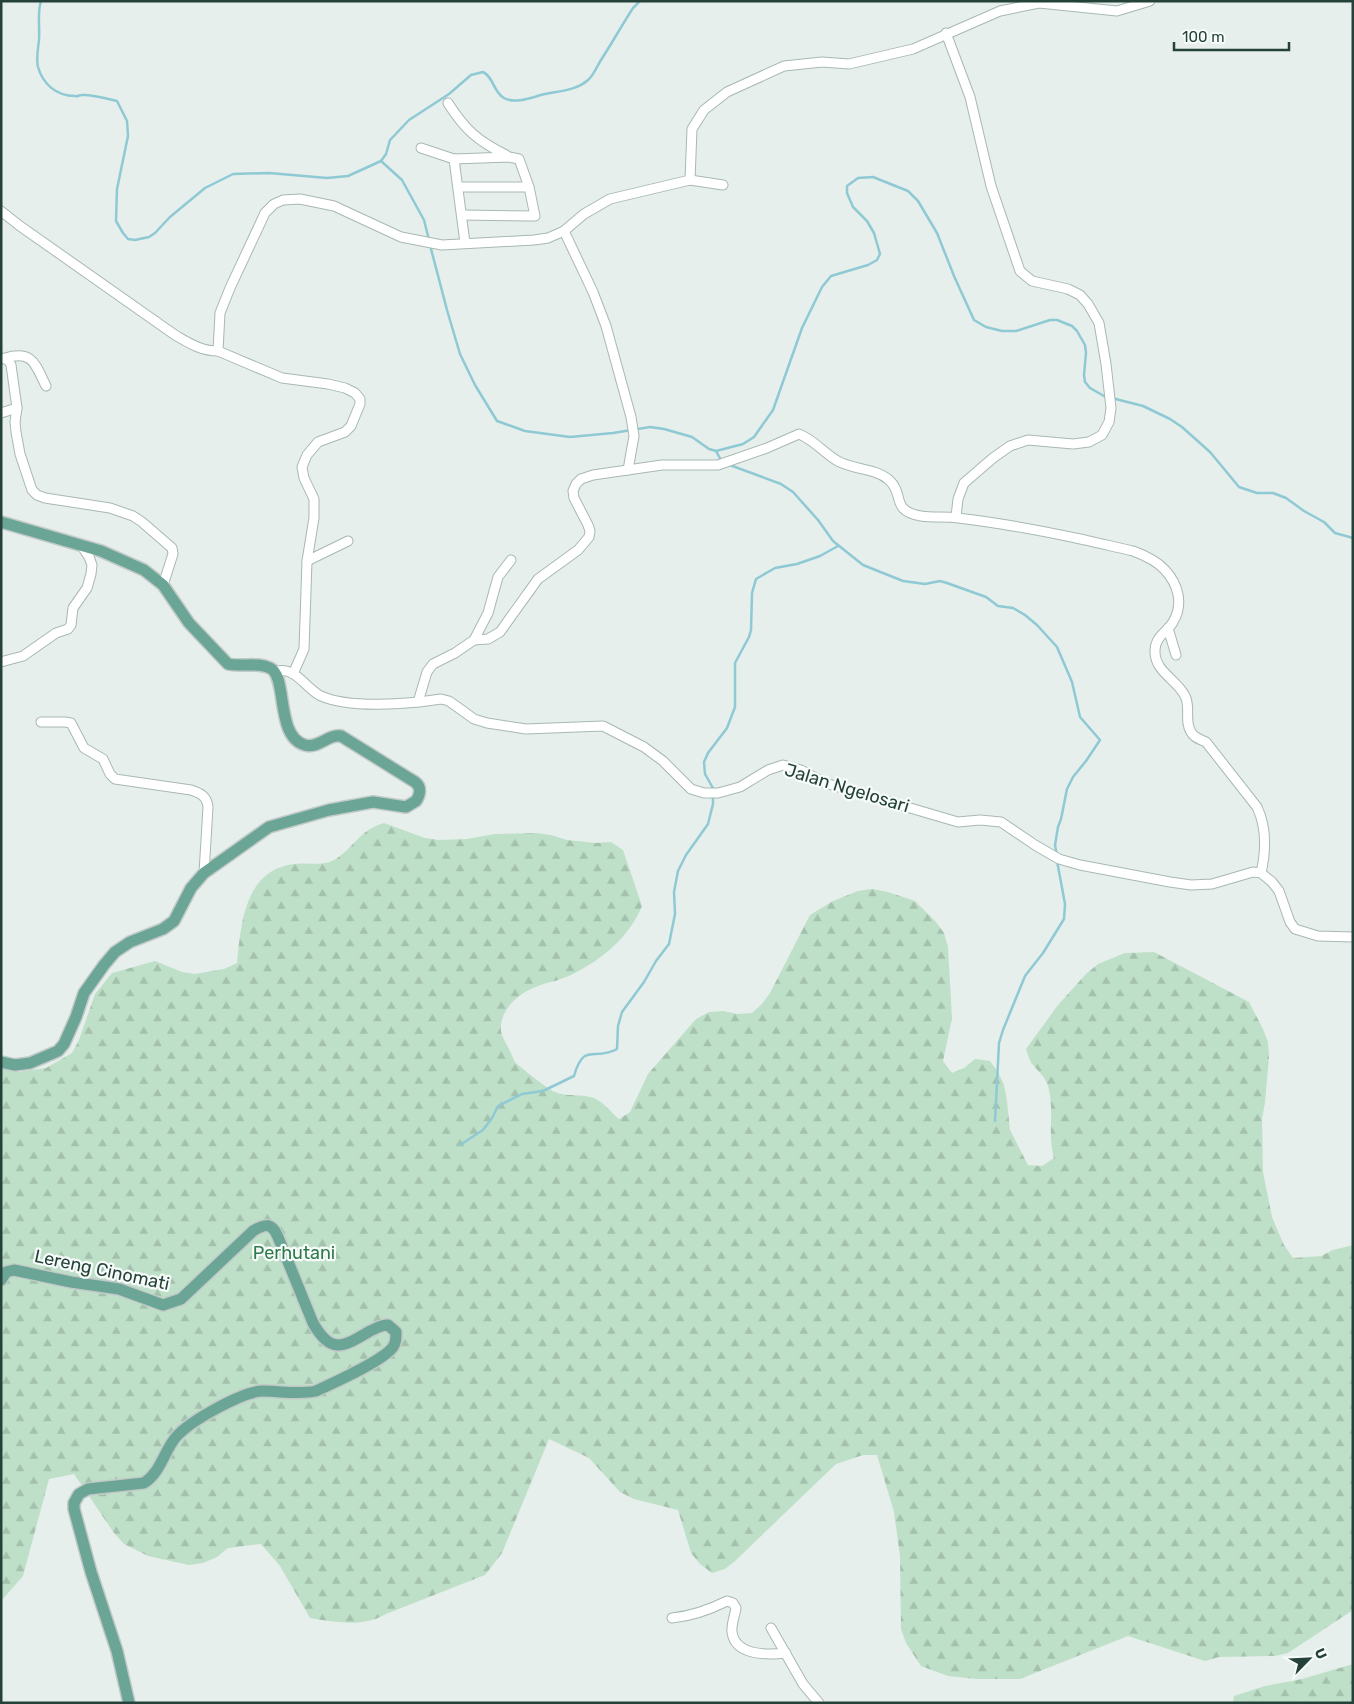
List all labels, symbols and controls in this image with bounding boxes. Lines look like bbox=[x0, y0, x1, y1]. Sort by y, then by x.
scale bar bbox=[1174, 20, 1289, 52]
text: 100 m bbox=[1182, 28, 1224, 46]
street label: Jalan Ngelosari bbox=[782, 759, 912, 817]
park label: Perhutani bbox=[253, 1242, 335, 1264]
street label: Lereng Cinomati bbox=[32, 1245, 172, 1295]
north arrow bbox=[1284, 1634, 1334, 1684]
text: U bbox=[1311, 1646, 1330, 1662]

